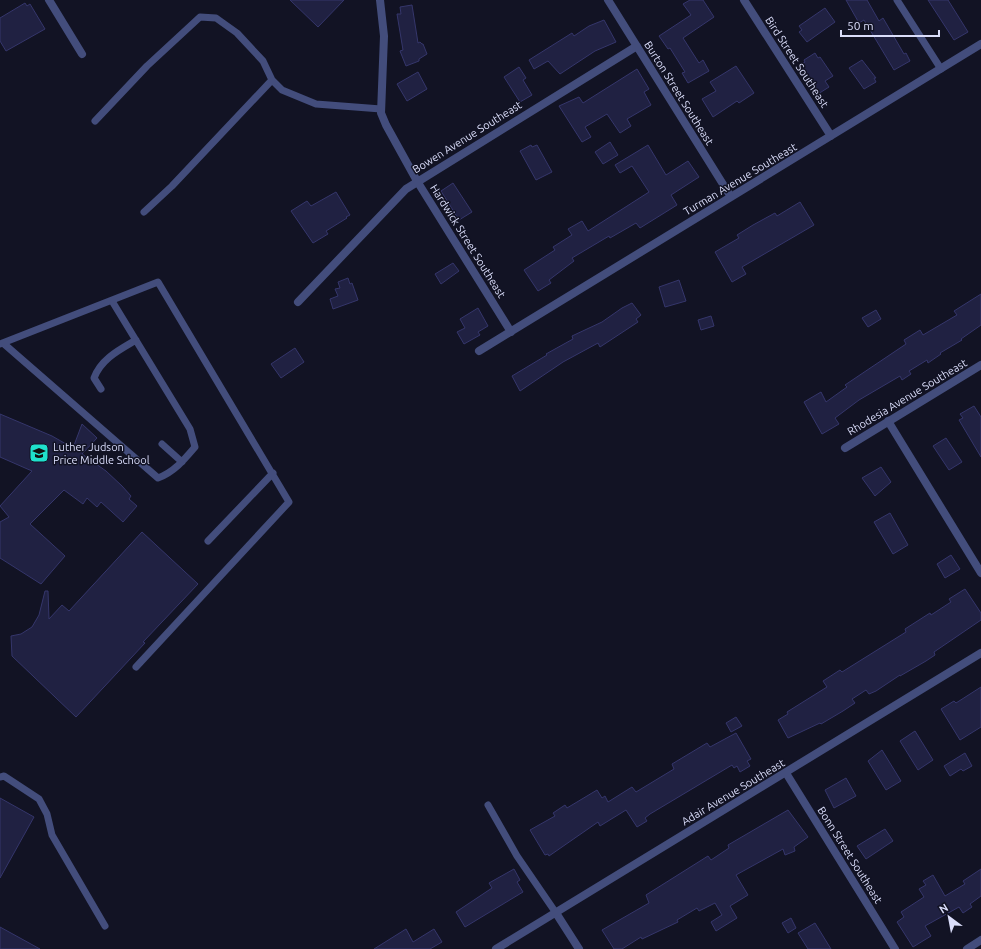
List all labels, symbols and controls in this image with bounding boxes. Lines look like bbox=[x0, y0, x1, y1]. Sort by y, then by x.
scale bar bbox=[841, 12, 939, 38]
street label: Bird Street Southeast bbox=[763, 14, 831, 110]
text: 50 m bbox=[847, 19, 874, 32]
street label: Burton Street Southeast bbox=[642, 39, 716, 148]
street label: Bowen Avenue Southeast bbox=[410, 98, 524, 176]
street label: Turman Avenue Southeast bbox=[681, 140, 799, 218]
street label: Hardwick Street Southeast bbox=[428, 182, 508, 300]
street label: Rhodesia Avenue Southeast bbox=[845, 356, 969, 437]
place label: Luther Judson Price Middle School bbox=[53, 441, 150, 466]
school or university icon: Luther Judson Price Middle School bbox=[28, 442, 50, 464]
street label: Adair Avenue Southeast bbox=[679, 756, 787, 828]
street label: Bonn Street Southeast bbox=[815, 804, 885, 906]
north arrow bbox=[929, 897, 969, 937]
text: N bbox=[937, 901, 950, 916]

